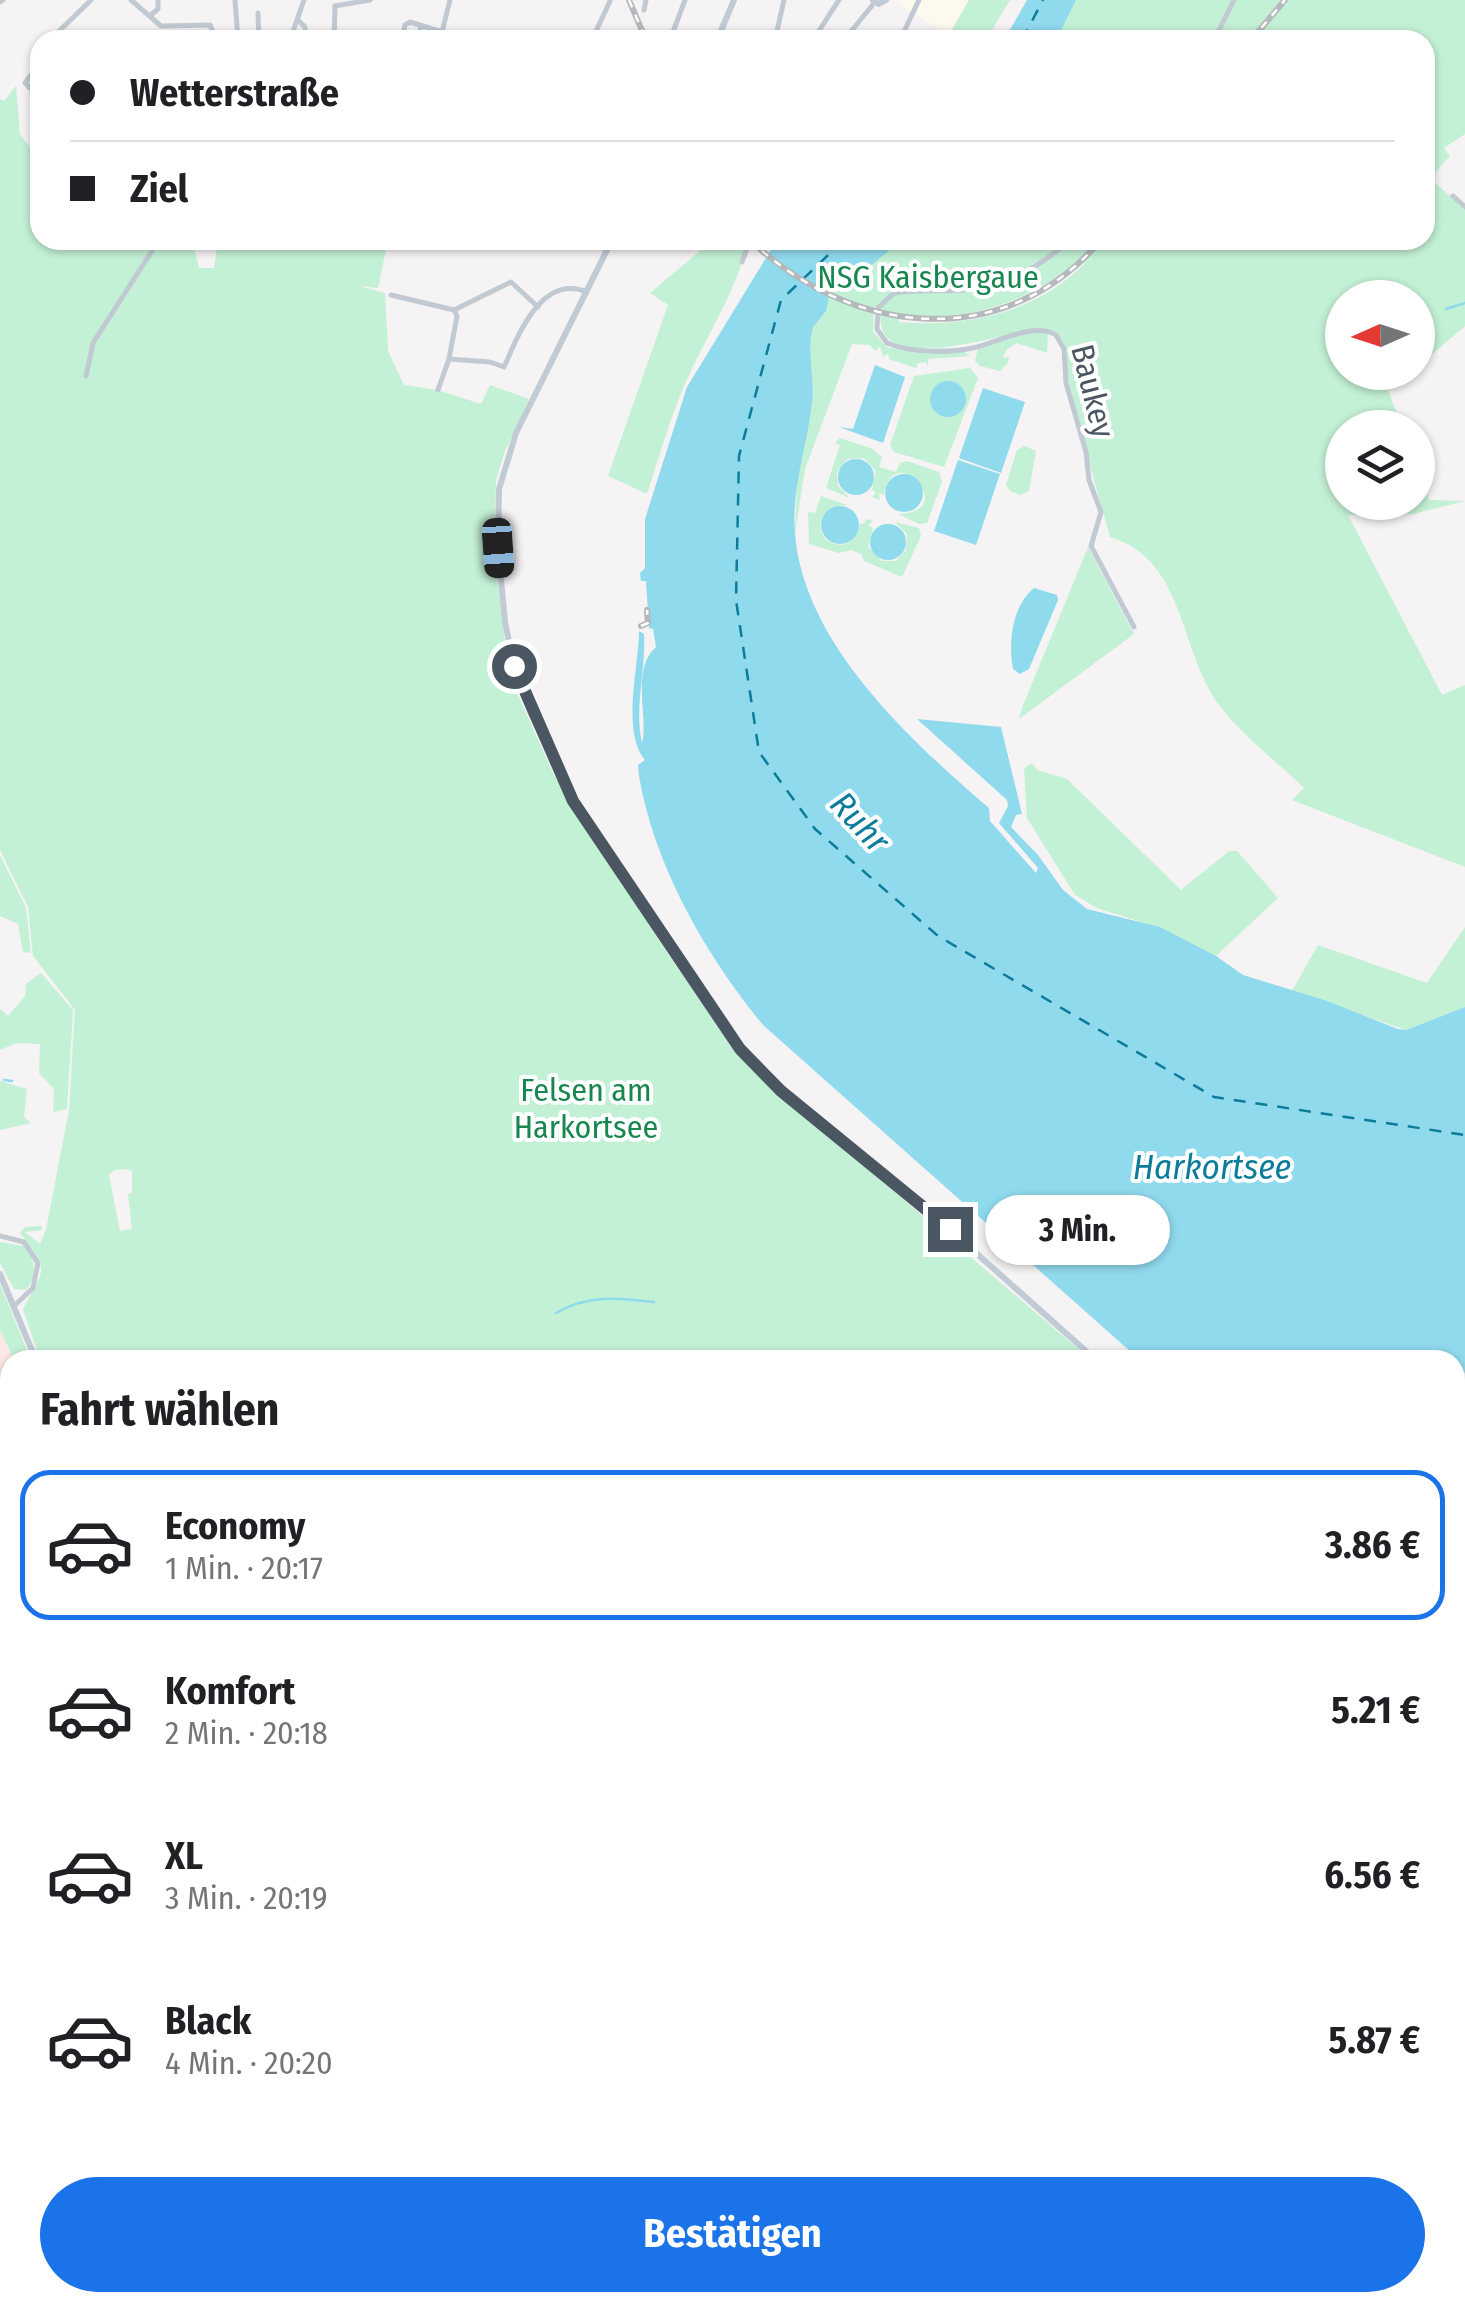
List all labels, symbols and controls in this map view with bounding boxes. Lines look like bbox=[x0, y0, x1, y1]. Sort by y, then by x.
text: Wetterstraße bbox=[130, 70, 339, 116]
text: Ziel bbox=[130, 166, 188, 212]
park label: NSG Kaisbergaue bbox=[817, 258, 1039, 296]
north arrow bbox=[1325, 280, 1435, 390]
map controls bbox=[1325, 280, 1435, 520]
street label: Baukey bbox=[1063, 341, 1123, 442]
button: layers bbox=[1325, 410, 1435, 520]
car bbox=[481, 517, 515, 579]
route start bbox=[492, 644, 537, 689]
water label: Ruhr bbox=[822, 783, 900, 862]
park label: Felsen am Harkortsee bbox=[514, 1071, 658, 1146]
water label: Harkortsee bbox=[1133, 1146, 1291, 1188]
callout: 3 Min. bbox=[985, 1194, 1170, 1264]
route end bbox=[928, 1207, 973, 1252]
text: 3 Min. bbox=[1039, 1211, 1116, 1249]
text: Fahrt wählen bbox=[40, 1383, 279, 1437]
icon: car bbox=[45, 1500, 135, 1590]
text: Economy bbox=[165, 1503, 305, 1549]
text: 3.86 € bbox=[1325, 1522, 1420, 1568]
text: 1 Min. · 20:17 bbox=[165, 1549, 323, 1587]
icon: car bbox=[45, 1665, 135, 1755]
text: Komfort bbox=[165, 1668, 295, 1714]
text: 5.21 € bbox=[1331, 1687, 1420, 1733]
text: 2 Min. · 20:18 bbox=[165, 1714, 328, 1752]
icon: car bbox=[45, 1830, 135, 1920]
text: XL bbox=[165, 1833, 203, 1879]
text: 6.56 € bbox=[1324, 1852, 1420, 1898]
text: 3 Min. · 20:19 bbox=[165, 1879, 328, 1917]
icon: car bbox=[45, 1995, 135, 2085]
text: Black bbox=[165, 1998, 251, 2044]
text: 5.87 € bbox=[1329, 2017, 1420, 2063]
text: 4 Min. · 20:20 bbox=[165, 2044, 333, 2082]
button: Bestätigen bbox=[40, 2177, 1425, 2292]

